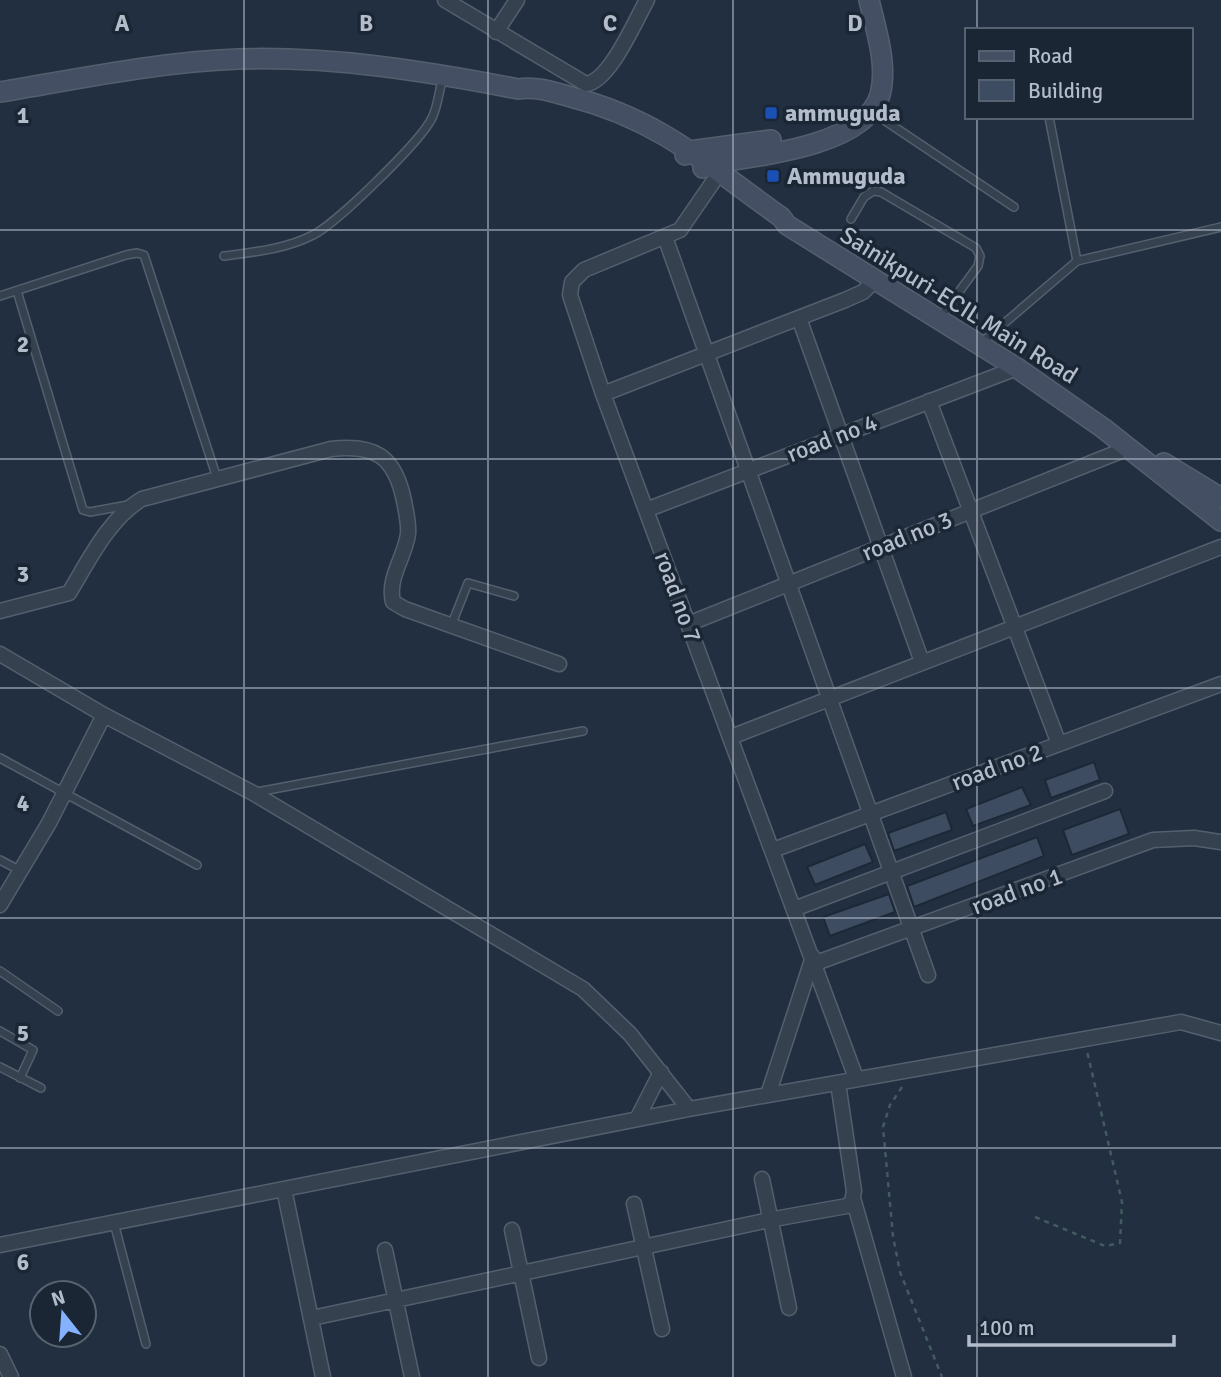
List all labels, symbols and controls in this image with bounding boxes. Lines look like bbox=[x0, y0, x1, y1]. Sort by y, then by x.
text: A bbox=[115, 9, 130, 38]
text: B bbox=[359, 9, 373, 38]
text: C bbox=[603, 9, 617, 38]
text: D bbox=[847, 9, 863, 38]
legend bbox=[965, 28, 1193, 119]
text: Road bbox=[1028, 43, 1073, 69]
text: Building bbox=[1028, 78, 1103, 104]
place label: ammuguda bbox=[785, 98, 901, 128]
text: 1 bbox=[17, 101, 29, 130]
marker: ammuguda bbox=[763, 105, 779, 121]
place label: Ammuguda bbox=[787, 161, 906, 191]
marker: Ammuguda bbox=[765, 168, 781, 184]
street label: Sainikpuri-ECIL Main Road bbox=[835, 220, 1083, 390]
text: 2 bbox=[17, 330, 29, 359]
street label: road no 4 bbox=[782, 407, 882, 469]
street label: road no 3 bbox=[857, 504, 957, 568]
street label: road no 7 bbox=[648, 547, 708, 647]
text: 3 bbox=[17, 560, 29, 589]
street label: road no 2 bbox=[947, 737, 1047, 797]
text: 4 bbox=[17, 789, 29, 818]
street label: road no 1 bbox=[967, 861, 1067, 921]
text: 5 bbox=[17, 1019, 29, 1048]
text: 6 bbox=[17, 1248, 29, 1277]
north arrow bbox=[28, 1279, 98, 1349]
text: N bbox=[48, 1285, 68, 1312]
scale bar bbox=[969, 1304, 1174, 1348]
text: 100 m bbox=[979, 1315, 1034, 1341]

